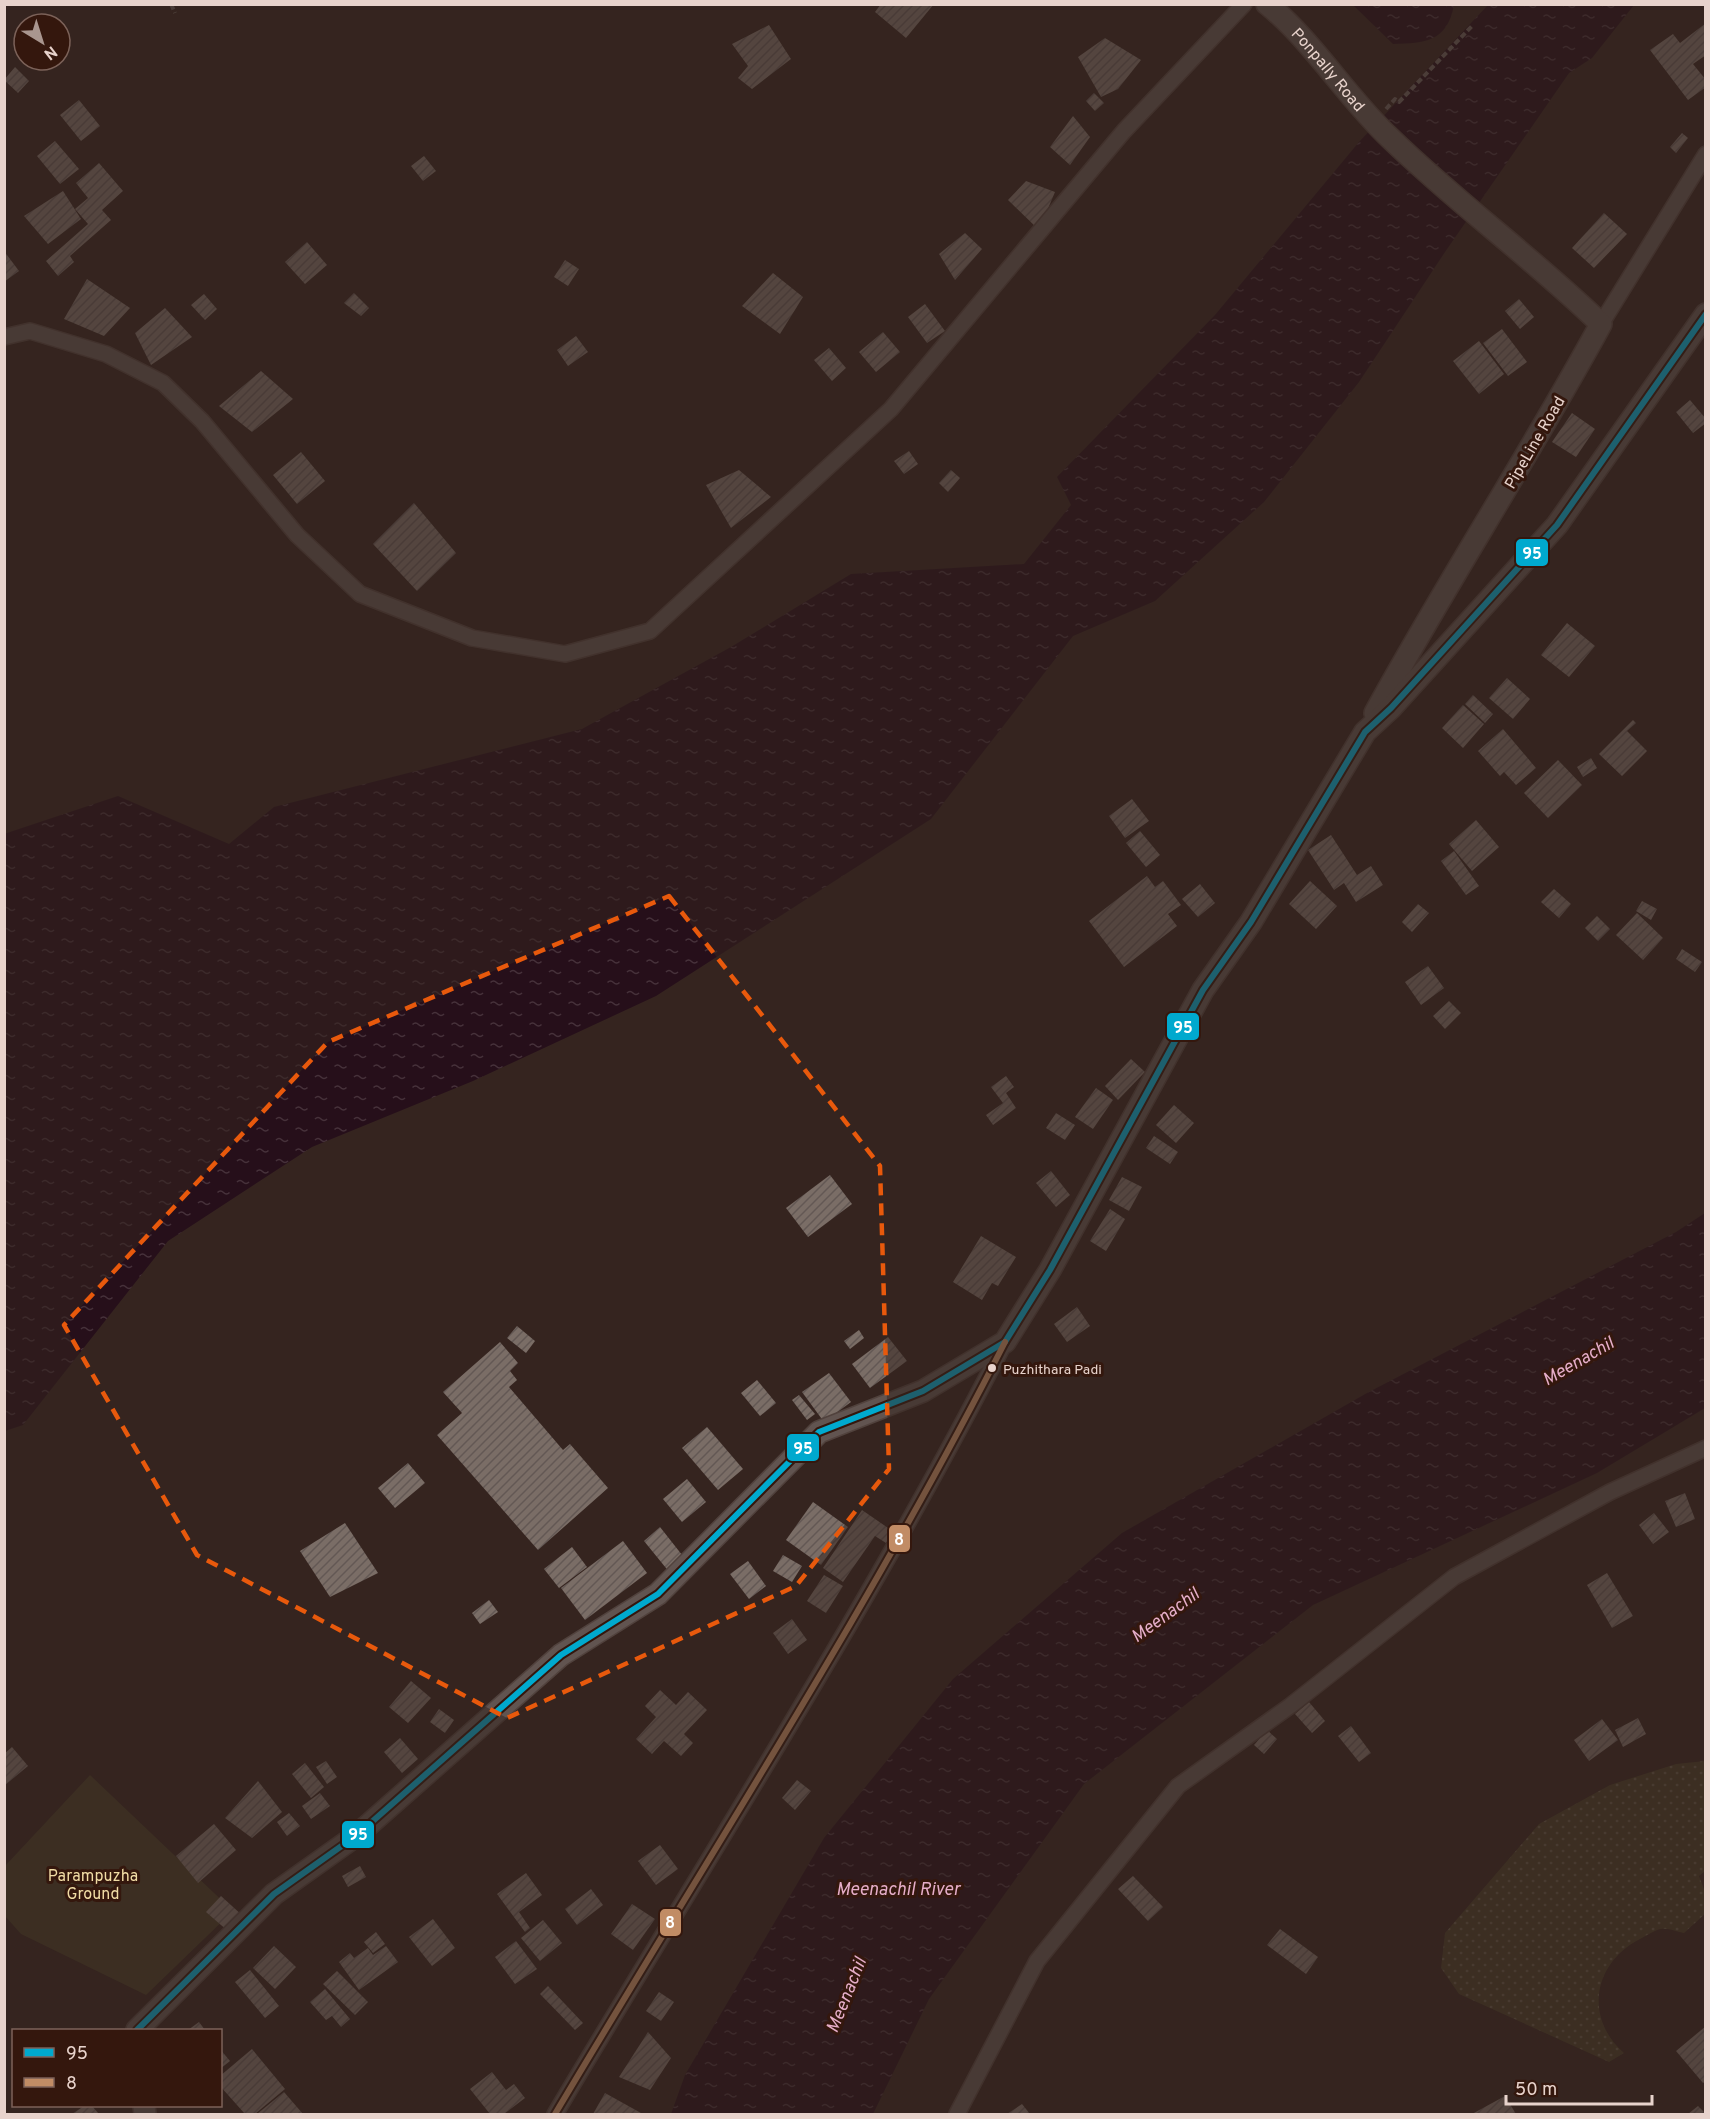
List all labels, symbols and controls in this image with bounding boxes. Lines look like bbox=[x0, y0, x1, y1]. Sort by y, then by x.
north arrow bbox=[12, 12, 72, 72]
street label: Ponpally Road bbox=[1286, 25, 1368, 117]
text: N bbox=[39, 41, 61, 64]
street label: PipeLine Road bbox=[1501, 393, 1570, 493]
line badge: 95 bbox=[1515, 538, 1549, 567]
text: 95 bbox=[1522, 545, 1542, 565]
line badge: 95 bbox=[1166, 1012, 1200, 1041]
text: 95 bbox=[1173, 1019, 1193, 1039]
water label: Meenachil bbox=[1539, 1332, 1620, 1392]
marker: Puzhithara Padi bbox=[986, 1362, 998, 1374]
place label: Puzhithara Padi bbox=[1003, 1362, 1102, 1379]
line badge: 95 bbox=[786, 1433, 820, 1462]
text: 95 bbox=[793, 1440, 813, 1460]
line badge: 8 bbox=[888, 1524, 911, 1553]
text: 8 bbox=[894, 1531, 904, 1551]
water label: Meenachil bbox=[1127, 1583, 1206, 1649]
line badge: 95 bbox=[341, 1820, 375, 1849]
text: 95 bbox=[348, 1826, 368, 1846]
park label: Parampuzha Ground bbox=[48, 1867, 138, 1905]
water label: Meenachil River bbox=[836, 1879, 962, 1902]
line badge: 8 bbox=[659, 1908, 682, 1937]
text: 8 bbox=[665, 1914, 675, 1934]
water label: Meenachil bbox=[822, 1953, 873, 2037]
legend bbox=[12, 2029, 222, 2107]
text: 95 bbox=[66, 2043, 88, 2066]
scale bar bbox=[1506, 2068, 1652, 2106]
text: 8 bbox=[66, 2073, 77, 2096]
text: 50 m bbox=[1515, 2079, 1557, 2102]

